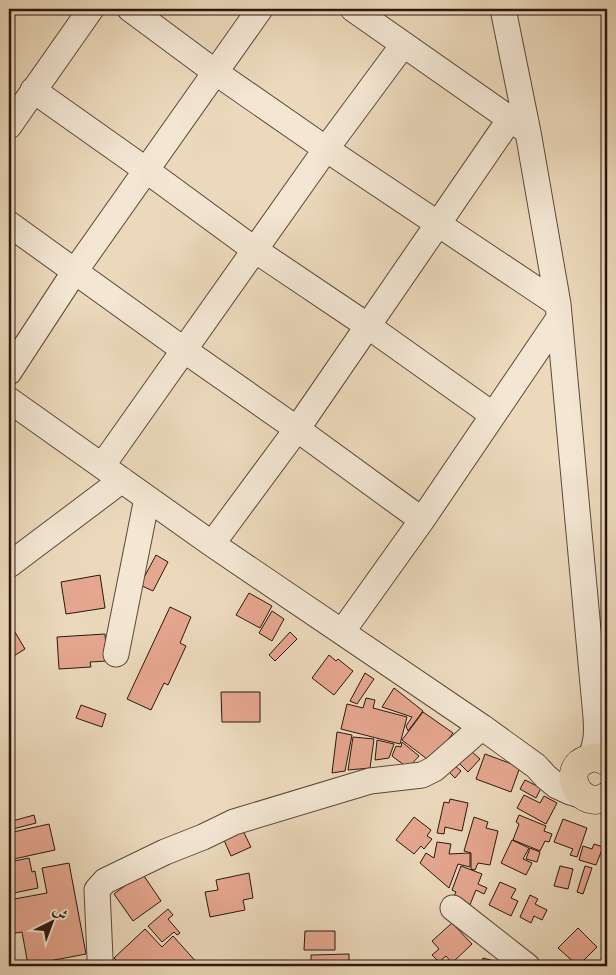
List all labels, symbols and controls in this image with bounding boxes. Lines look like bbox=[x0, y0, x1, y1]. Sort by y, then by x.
north arrow bbox=[28, 898, 78, 948]
text: ش bbox=[49, 901, 72, 924]

